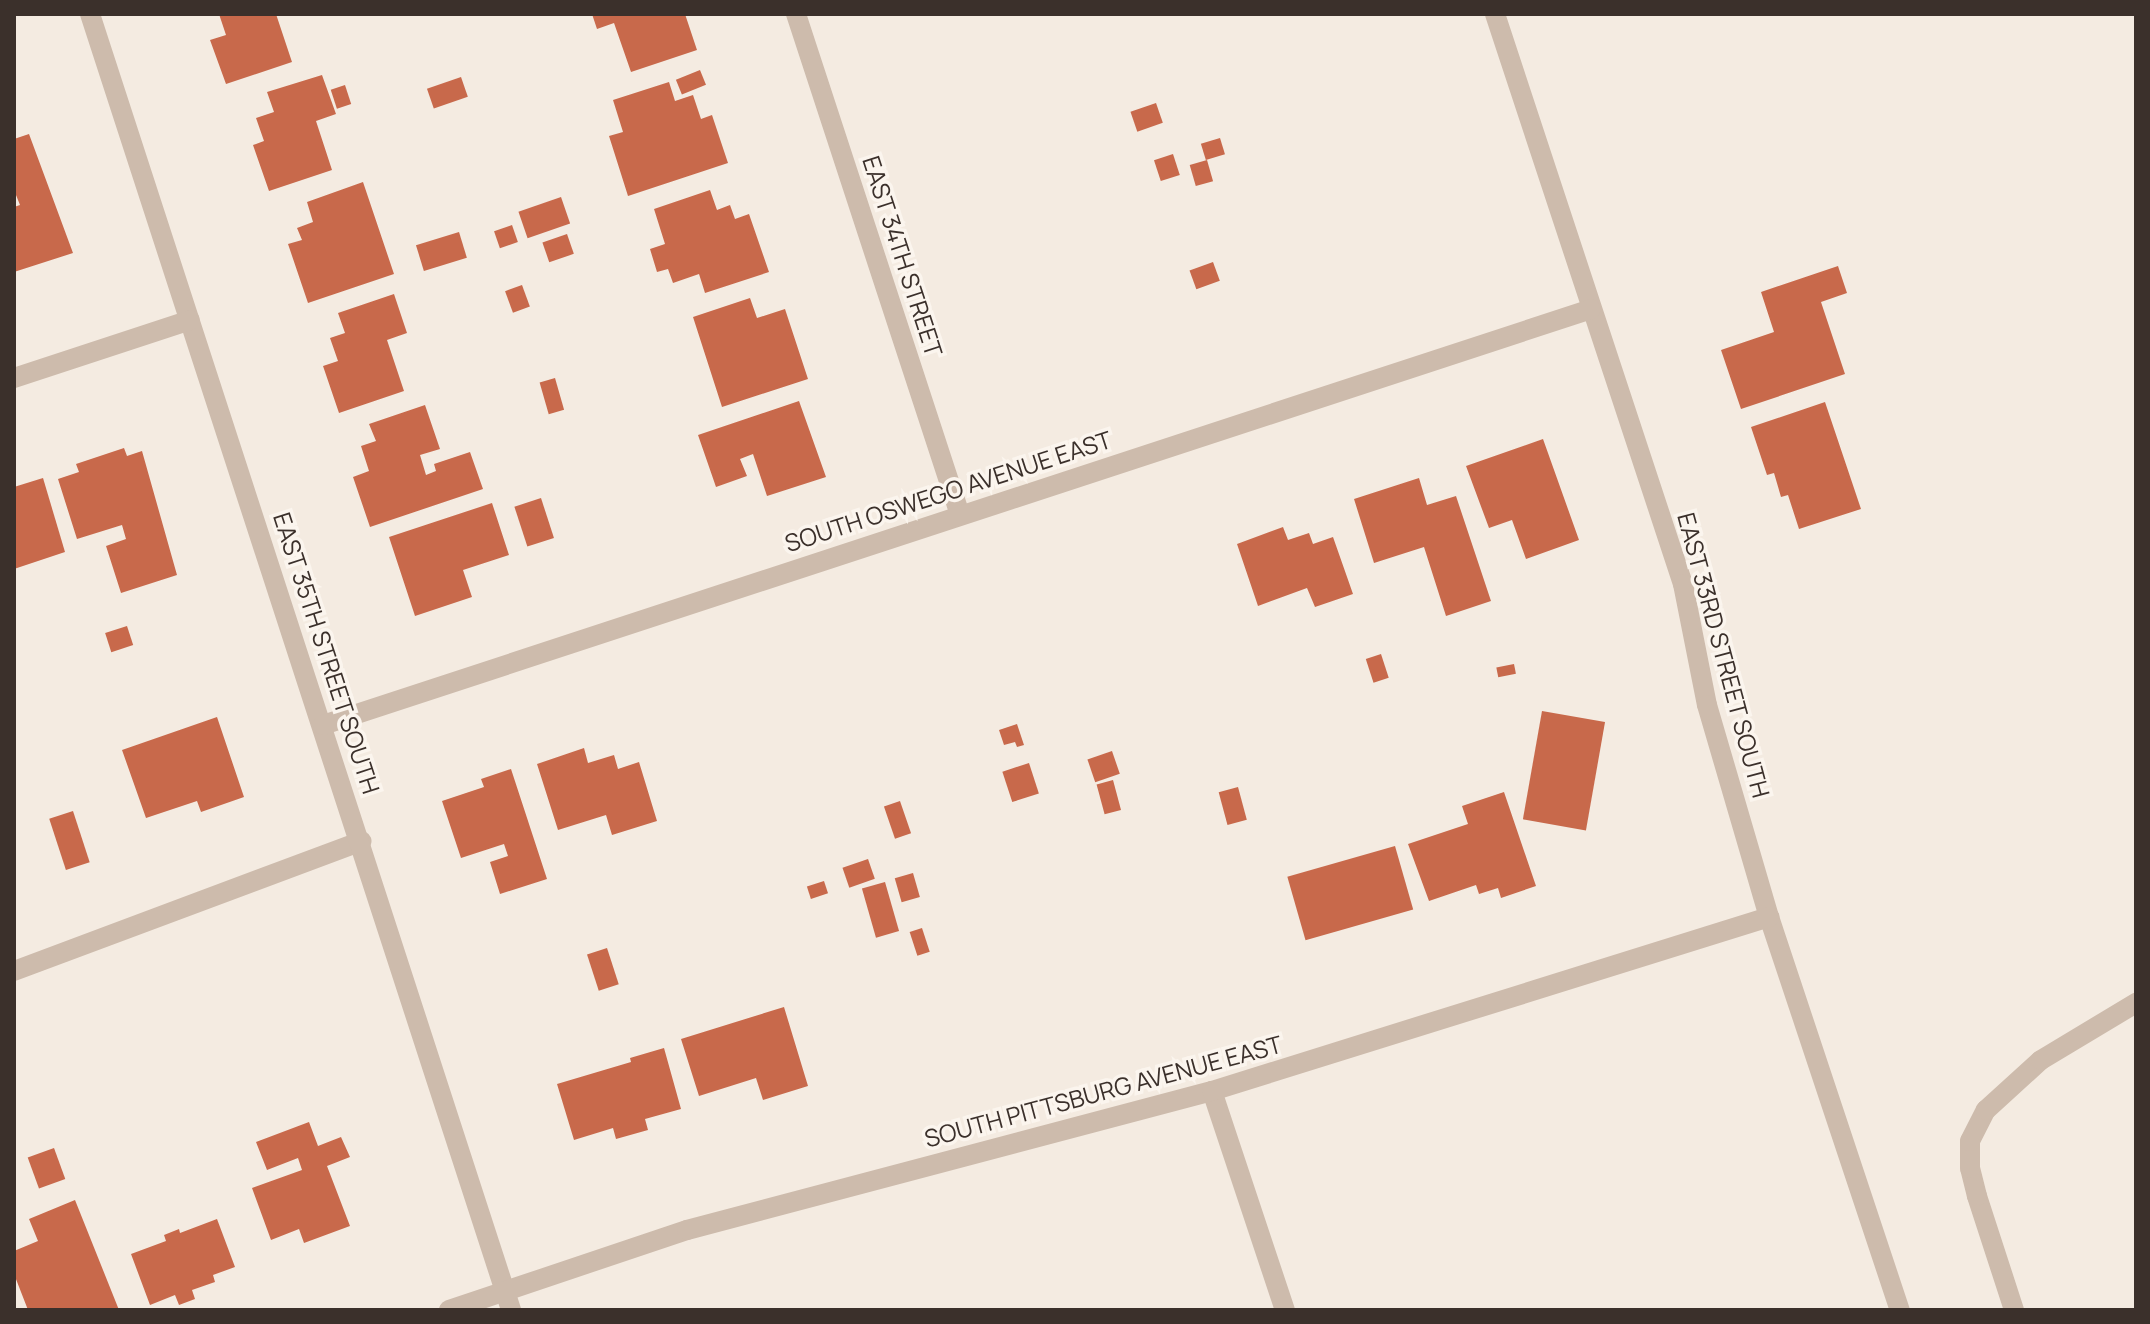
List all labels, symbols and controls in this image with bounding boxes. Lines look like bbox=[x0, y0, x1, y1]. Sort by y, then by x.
street label: EAST 34TH STREET bbox=[857, 152, 949, 360]
street label: SOUTH OSWEGO AVENUE EAST bbox=[781, 425, 1115, 557]
street label: EAST 35TH STREET SOUTH bbox=[268, 508, 386, 798]
street label: EAST 33RD STREET SOUTH bbox=[1672, 509, 1776, 801]
street label: SOUTH PITTSBURG AVENUE EAST bbox=[921, 1029, 1285, 1153]

